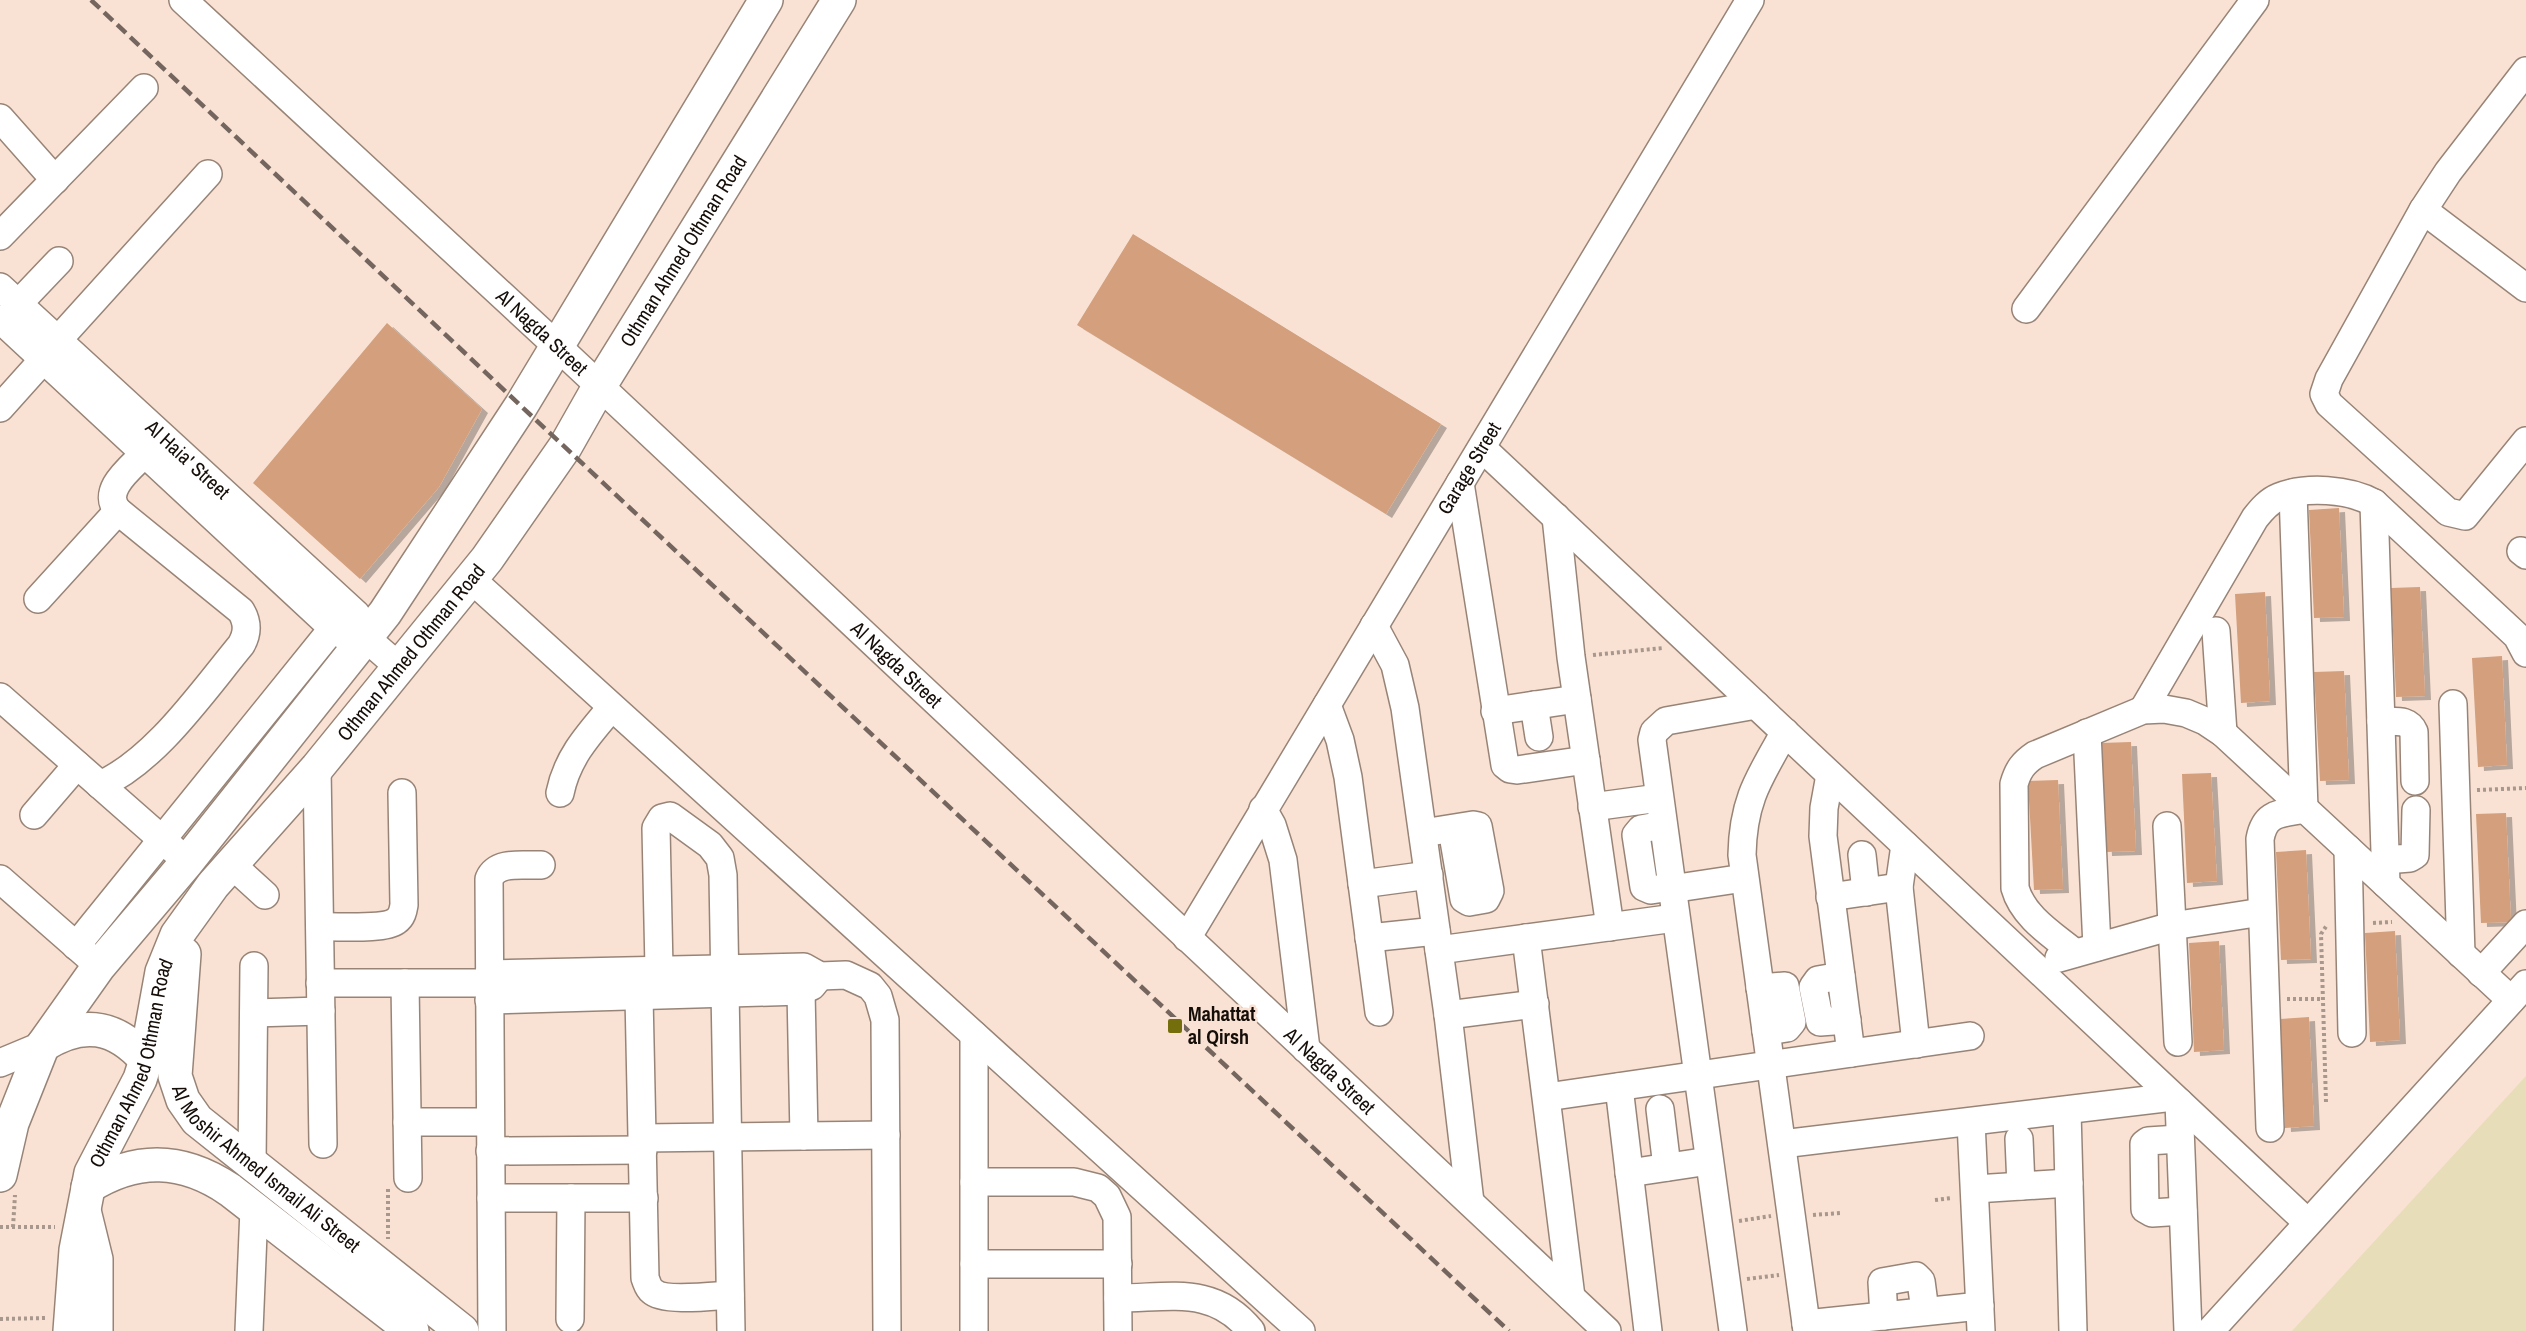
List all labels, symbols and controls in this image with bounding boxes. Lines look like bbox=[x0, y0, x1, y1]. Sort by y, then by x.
street label: Othman Ahmed Othman Road bbox=[613, 150, 753, 352]
street label: Al Nagda Street bbox=[490, 282, 594, 381]
street label: Al Haia' Street bbox=[139, 413, 236, 505]
street label: Garage Street bbox=[1430, 416, 1507, 519]
street label: Othman Ahmed Othman Road bbox=[330, 558, 491, 746]
street label: Al Nagda Street bbox=[845, 614, 949, 714]
street label: Othman Ahmed Othman Road bbox=[82, 954, 179, 1172]
place label: Mahattat al Qirsh bbox=[1188, 1000, 1256, 1050]
marker: Mahattat al Qirsh bbox=[1166, 1017, 1184, 1035]
street label: Al Nagda Street bbox=[1278, 1020, 1382, 1120]
street label: Al Moshir Ahmed Ismail Ali Street bbox=[166, 1081, 367, 1258]

